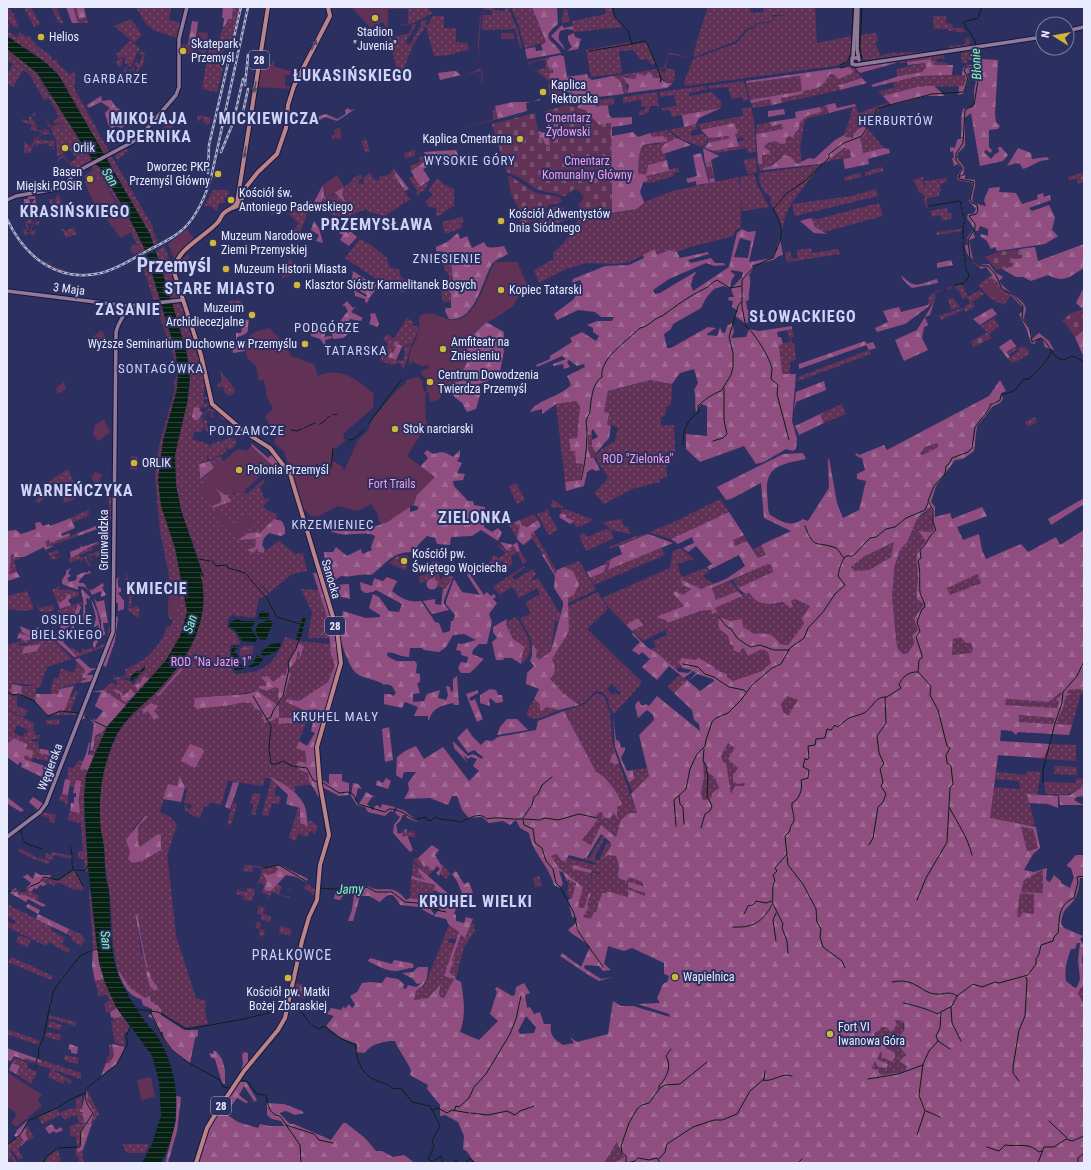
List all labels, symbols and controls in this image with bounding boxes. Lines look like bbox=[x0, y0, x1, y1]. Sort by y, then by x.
marker: Stadion "Juvenia" bbox=[370, 13, 380, 23]
north arrow bbox=[1035, 16, 1075, 56]
place label: Stadion "Juvenia" bbox=[353, 25, 397, 53]
text: N bbox=[1039, 29, 1053, 39]
place label: Helios bbox=[49, 30, 79, 44]
marker: Helios bbox=[36, 32, 46, 42]
place label: Skatepark Przemyśl bbox=[191, 37, 239, 65]
one-way arrow bbox=[311, 40, 317, 51]
marker: Skatepark Przemyśl bbox=[178, 46, 188, 56]
water label: Błonie bbox=[968, 48, 984, 80]
road number: 28 bbox=[249, 51, 269, 69]
district label: ŁUKASIŃSKIEGO bbox=[293, 66, 413, 85]
district label: GARBARZE bbox=[84, 71, 148, 86]
place label: Kaplica Rektorska bbox=[551, 78, 598, 106]
one-way arrow bbox=[252, 81, 258, 93]
marker: Kaplica Rektorska bbox=[538, 87, 548, 97]
district label: MIKOŁAJA KOPERNIKA bbox=[106, 109, 192, 146]
district label: MICKIEWICZA bbox=[218, 109, 320, 128]
park label: Cmentarz Żydowski bbox=[545, 111, 591, 139]
district label: HERBURTÓW bbox=[858, 113, 934, 128]
place label: Kaplica Cmentarna bbox=[422, 132, 512, 146]
marker: Kaplica Cmentarna bbox=[515, 134, 525, 144]
place label: Orlik bbox=[73, 141, 95, 155]
marker: Orlik bbox=[60, 143, 70, 153]
one-way arrow bbox=[242, 146, 248, 158]
district label: WYSOKIE GÓRY bbox=[424, 153, 516, 168]
park label: Cmentarz Komunalny Główny bbox=[542, 154, 632, 182]
place label: Dworzec PKP Przemyśl Główny bbox=[129, 160, 210, 188]
place label: Basen Miejski POSiR bbox=[16, 165, 83, 193]
water label: San bbox=[99, 165, 121, 189]
marker: Dworzec PKP Przemyśl Główny bbox=[213, 169, 223, 179]
marker: Basen Miejski POSiR bbox=[85, 174, 95, 184]
place label: Kościół św. Antoniego Padewskiego bbox=[239, 186, 353, 214]
marker: Kościół św. Antoniego Padewskiego bbox=[226, 195, 236, 205]
district label: KRASIŃSKIEGO bbox=[20, 202, 130, 221]
place label: Kościół Adwentystów Dnia Siódmego bbox=[509, 207, 611, 235]
district label: PRZEMYSŁAWA bbox=[321, 215, 433, 234]
marker: Kościół Adwentystów Dnia Siódmego bbox=[496, 216, 506, 226]
place label: Muzeum Narodowe Ziemi Przemyskiej bbox=[221, 229, 313, 257]
marker: Muzeum Narodowe Ziemi Przemyskiej bbox=[208, 238, 218, 248]
district label: ZNIESIENIE bbox=[413, 251, 481, 266]
district label: Przemyśl bbox=[137, 253, 211, 277]
place label: Muzeum Historii Miasta bbox=[234, 262, 347, 276]
marker: Muzeum Historii Miasta bbox=[221, 264, 231, 274]
place label: Klasztor Sióstr Karmelitanek Bosych bbox=[305, 278, 477, 292]
district label: STARE MIASTO bbox=[164, 279, 276, 298]
street label: 3 Maja bbox=[52, 280, 86, 298]
marker: Klasztor Sióstr Karmelitanek Bosych bbox=[292, 280, 302, 290]
place label: Kopiec Tatarski bbox=[509, 283, 582, 297]
marker: Kopiec Tatarski bbox=[496, 285, 506, 295]
district label: ZASANIE bbox=[95, 300, 161, 319]
place label: Muzeum Archidiecezjalne bbox=[166, 301, 244, 329]
district label: SŁOWACKIEGO bbox=[749, 307, 857, 326]
marker: Muzeum Archidiecezjalne bbox=[247, 310, 257, 320]
district label: PODGÓRZE bbox=[294, 320, 360, 335]
place label: Amfiteatr na Zniesieniu bbox=[451, 335, 510, 363]
place label: Wyższe Seminarium Duchowne w Przemyślu bbox=[88, 337, 297, 351]
marker: Wyższe Seminarium Duchowne w Przemyślu bbox=[300, 339, 310, 349]
district label: TATARSKA bbox=[325, 343, 387, 358]
marker: Amfiteatr na Zniesieniu bbox=[438, 344, 448, 354]
district label: SONTAGÓWKA bbox=[118, 361, 204, 376]
place label: Centrum Dowodzenia Twierdza Przemyśl bbox=[438, 368, 539, 396]
marker: Centrum Dowodzenia Twierdza Przemyśl bbox=[425, 377, 435, 387]
place label: Stok narciarski bbox=[403, 422, 473, 436]
district label: PODZAMCZE bbox=[209, 423, 285, 438]
marker: Stok narciarski bbox=[390, 424, 400, 434]
park label: ROD "Zielonka" bbox=[603, 452, 674, 466]
place label: ORLIK bbox=[142, 456, 171, 470]
marker: ORLIK bbox=[129, 458, 139, 468]
place label: Polonia Przemyśl bbox=[247, 463, 329, 477]
marker: Polonia Przemyśl bbox=[234, 465, 244, 475]
park label: Fort Trails bbox=[368, 477, 416, 491]
district label: WARNEŃCZYKA bbox=[20, 481, 134, 500]
district label: ZIELONKA bbox=[438, 508, 512, 527]
street label: Grunwaldzka bbox=[97, 509, 111, 571]
district label: KRZEMIENIEC bbox=[292, 517, 374, 532]
place label: Kościół pw. Świętego Wojciecha bbox=[412, 547, 507, 575]
marker: Kościół pw. Świętego Wojciecha bbox=[399, 556, 409, 566]
street label: Sanocka bbox=[319, 558, 343, 601]
district label: KMIECIE bbox=[126, 579, 188, 598]
district label: OSIEDLE BIELSKIEGO bbox=[31, 612, 103, 642]
water label: San bbox=[180, 613, 200, 635]
road number: 28 bbox=[325, 617, 345, 635]
park label: ROD "Na Jazie 1" bbox=[171, 655, 251, 669]
district label: KRUHEL MAŁY bbox=[293, 709, 379, 724]
street label: Węgierska bbox=[35, 741, 65, 792]
water label: Jamy bbox=[336, 881, 364, 897]
district label: KRUHEL WIELKI bbox=[419, 892, 533, 911]
water label: San bbox=[97, 930, 115, 950]
district label: PRAŁKOWCE bbox=[252, 947, 332, 963]
place label: Wapielnica bbox=[683, 970, 735, 984]
marker: Wapielnica bbox=[670, 972, 680, 982]
marker: Kościół pw. Matki Bożej Zbaraskiej bbox=[283, 973, 293, 983]
place label: Kościół pw. Matki Bożej Zbaraskiej bbox=[246, 985, 330, 1013]
place label: Fort VI Iwanowa Góra bbox=[838, 1020, 905, 1048]
marker: Fort VI Iwanowa Góra bbox=[825, 1029, 835, 1039]
road number: 28 bbox=[211, 1097, 231, 1115]

